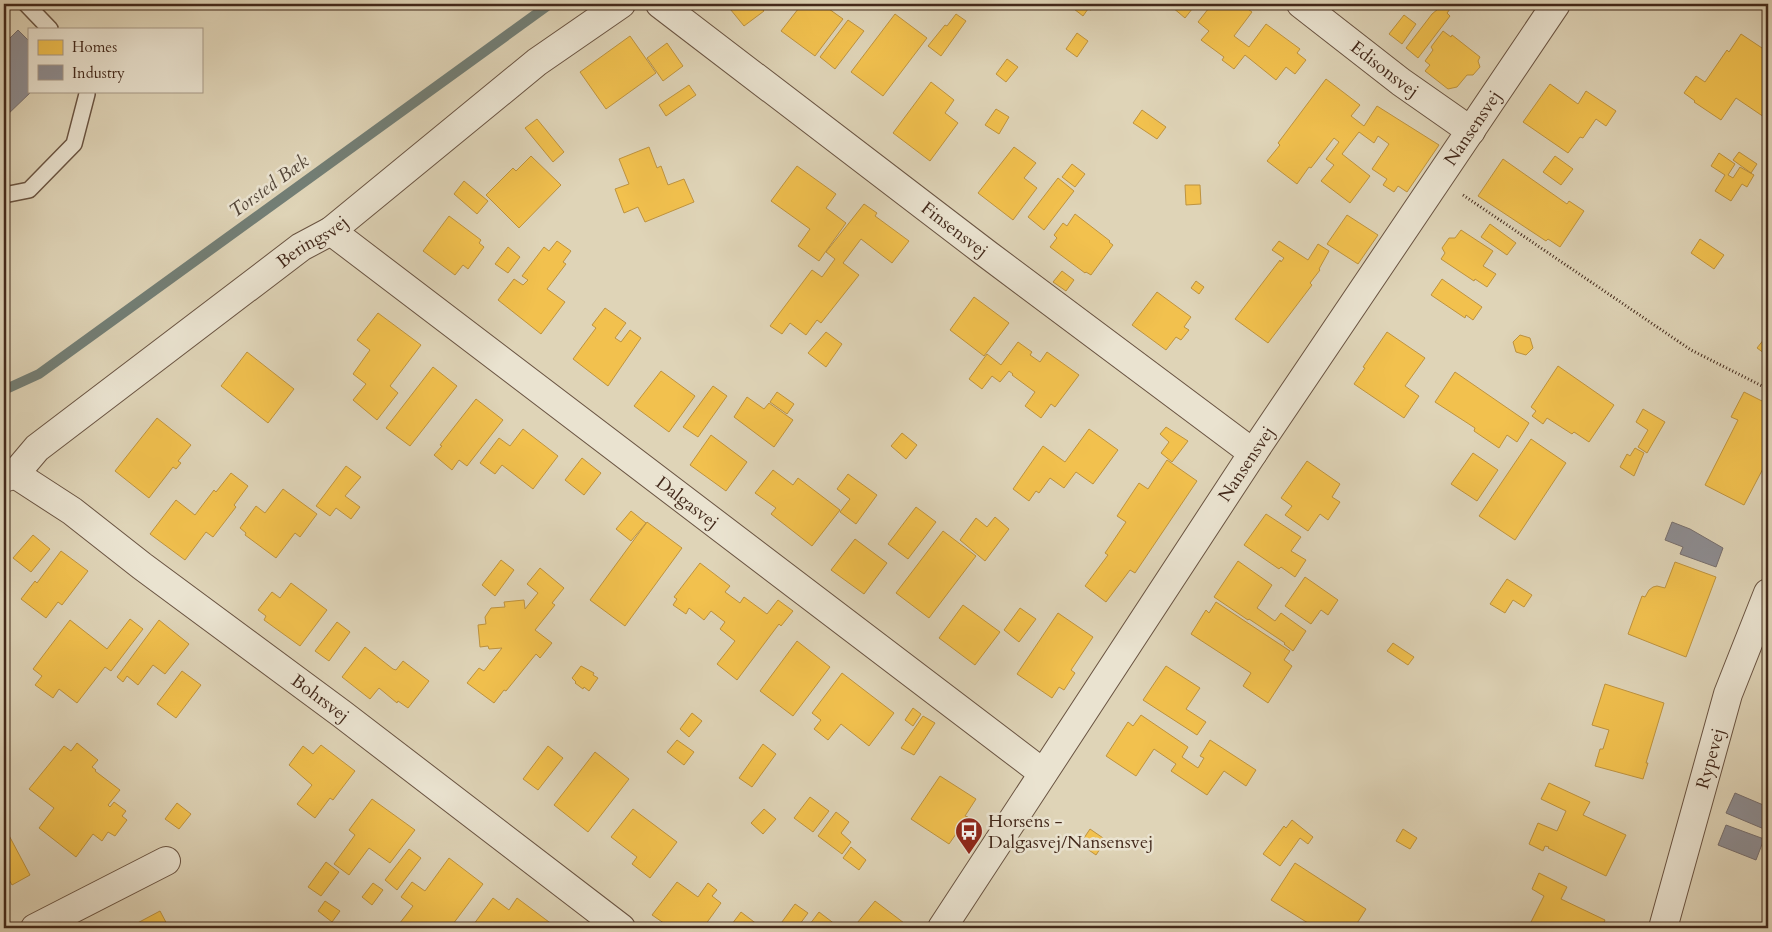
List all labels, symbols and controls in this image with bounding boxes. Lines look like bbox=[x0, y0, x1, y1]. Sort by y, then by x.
legend bbox=[28, 28, 202, 92]
street label: Edisonsvej bbox=[1345, 35, 1424, 103]
text: Homes bbox=[72, 37, 117, 57]
text: Industry bbox=[72, 63, 125, 83]
street label: Nansensvej bbox=[1438, 85, 1507, 171]
water label: Torsted Bæk bbox=[224, 148, 315, 224]
street label: Finsensvej bbox=[916, 196, 993, 263]
street label: Beringsvej bbox=[271, 209, 353, 274]
street label: Nansensvej bbox=[1212, 421, 1280, 507]
street label: Dalgasvej bbox=[651, 470, 724, 534]
street label: Bohrsvej bbox=[286, 668, 355, 728]
street label: Rypevej bbox=[1690, 725, 1730, 792]
place label: Horsens - Dalgasvej/Nansensvej bbox=[988, 809, 1153, 855]
bus stop icon: Horsens - Dalgasvej/Nansensvej bbox=[954, 816, 984, 855]

